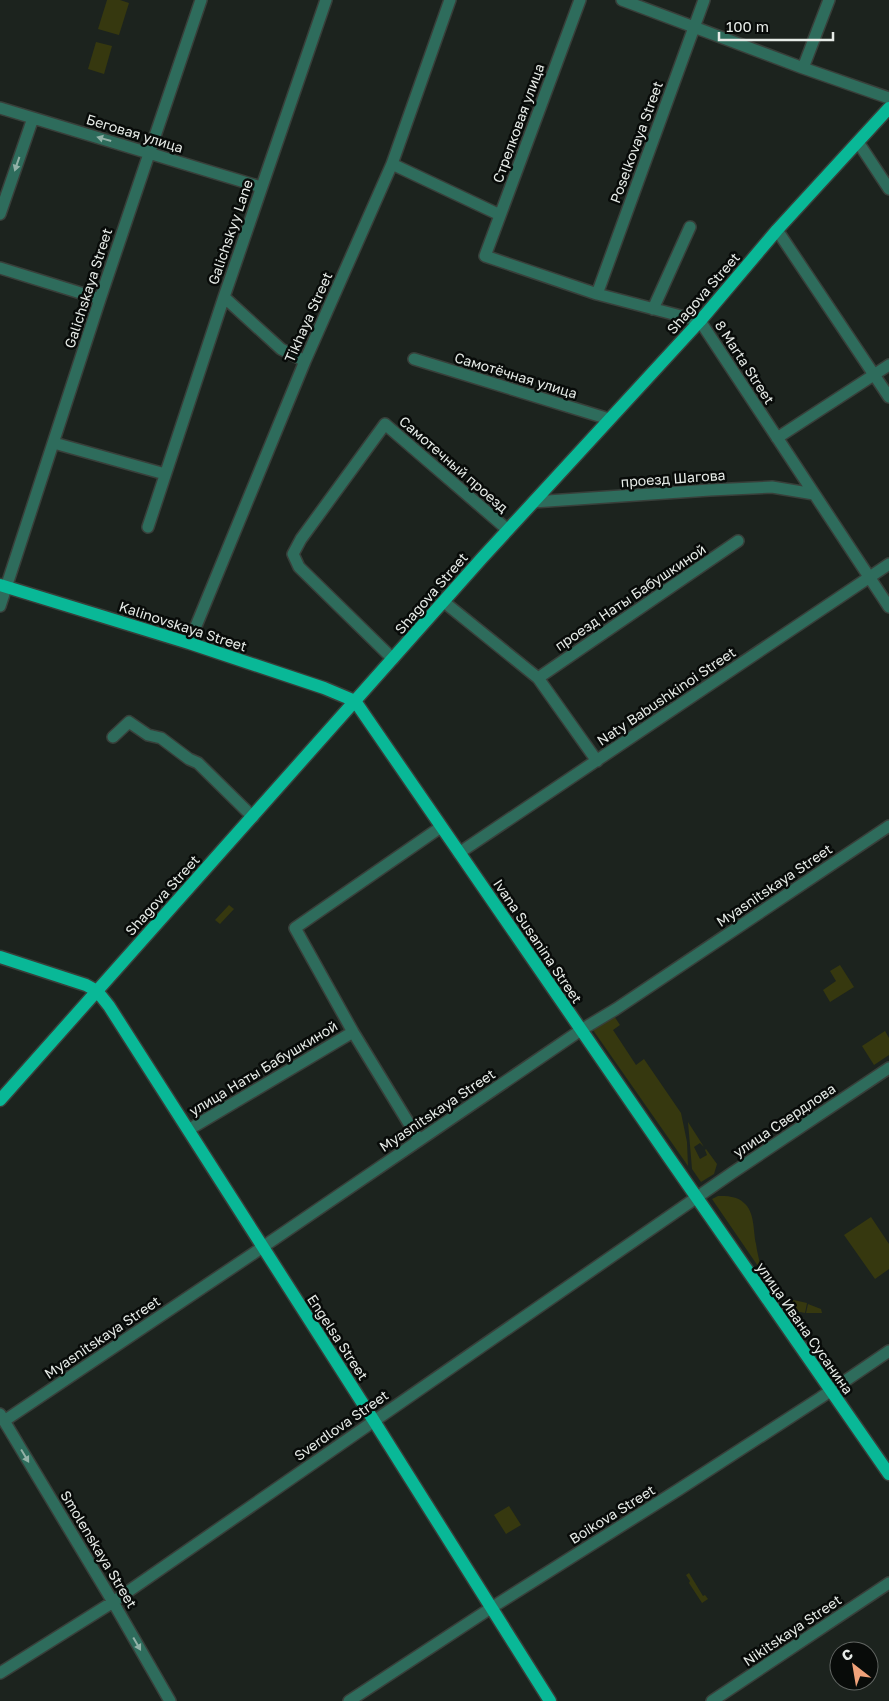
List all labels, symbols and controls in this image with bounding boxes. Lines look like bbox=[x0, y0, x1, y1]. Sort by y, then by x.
scale bar bbox=[719, 10, 833, 42]
text: 100 m bbox=[726, 17, 769, 35]
street label: Стрелковая улица bbox=[489, 61, 547, 185]
street label: Poselkovaya Street bbox=[606, 79, 666, 205]
street label: Беговая улица bbox=[84, 110, 186, 156]
one-way arrow bbox=[96, 134, 111, 142]
one-way arrow bbox=[13, 157, 21, 172]
street label: Galichskyy Lane bbox=[204, 177, 256, 287]
street label: Galichskaya Street bbox=[61, 226, 115, 350]
street label: Shagova Street bbox=[663, 249, 743, 337]
street label: Tikhaya Street bbox=[281, 269, 335, 365]
street label: 8 Marta Street bbox=[712, 317, 778, 407]
street label: Самотёчная улица bbox=[453, 348, 579, 402]
street label: Самотечный проезд bbox=[396, 412, 512, 516]
street label: проезд Шагова bbox=[620, 466, 726, 490]
street label: проезд Наты Бабушкиной bbox=[551, 540, 709, 654]
street label: Shagova Street bbox=[391, 549, 471, 637]
street label: Kalinovskaya Street bbox=[117, 597, 249, 655]
street label: Naty Babushkinoi Street bbox=[594, 643, 738, 749]
street label: Myasnitskaya Street bbox=[713, 840, 835, 930]
street label: Shagova Street bbox=[121, 851, 203, 939]
street label: Ivana Susanina Street bbox=[490, 876, 586, 1006]
street label: улица Наты Бабушкиной bbox=[186, 1017, 340, 1119]
street label: Myasnitskaya Street bbox=[376, 1065, 498, 1155]
street label: улица Свердлова bbox=[730, 1079, 838, 1161]
street label: улица Ивана Сусанина bbox=[753, 1259, 857, 1397]
street label: Engelsa Street bbox=[304, 1291, 372, 1383]
street label: Myasnitskaya Street bbox=[41, 1292, 163, 1382]
street label: Sverdlova Street bbox=[291, 1386, 391, 1464]
one-way arrow bbox=[21, 1449, 30, 1462]
street label: Boikova Street bbox=[566, 1481, 658, 1547]
street label: Smolenskaya Street bbox=[57, 1487, 141, 1611]
street label: Nikitskaya Street bbox=[740, 1591, 844, 1669]
one-way arrow bbox=[133, 1637, 141, 1652]
north arrow bbox=[829, 1641, 879, 1691]
text: С bbox=[838, 1645, 856, 1664]

